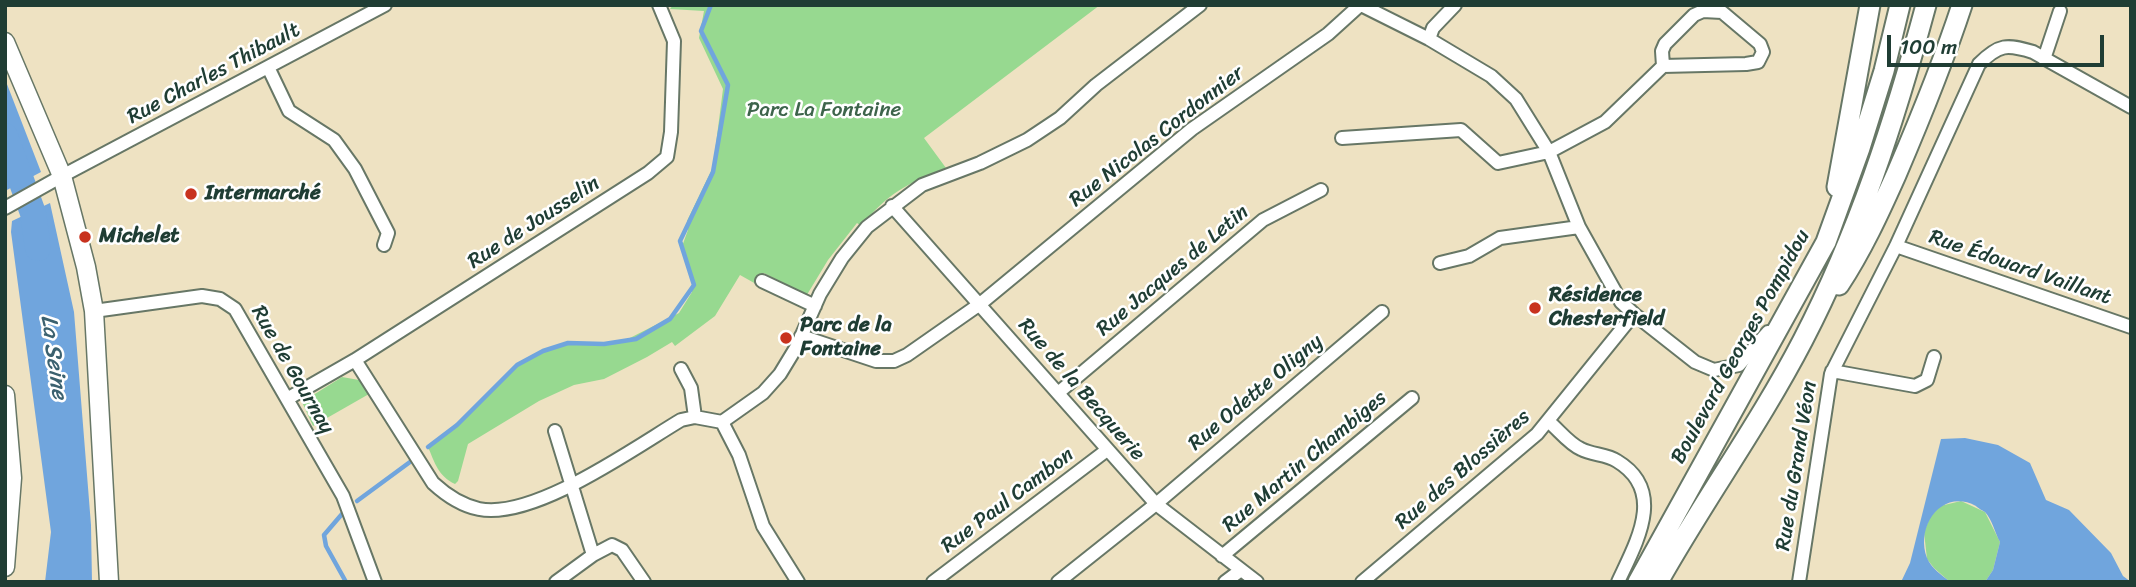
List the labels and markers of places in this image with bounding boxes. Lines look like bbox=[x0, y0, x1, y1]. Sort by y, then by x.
place label: Intermarché bbox=[205, 181, 321, 207]
marker: Intermarché bbox=[183, 186, 199, 202]
place label: Michelet bbox=[99, 224, 179, 250]
marker: Michelet bbox=[77, 229, 93, 245]
place label: Résidence Chesterfield bbox=[1549, 283, 1664, 333]
marker: Résidence Chesterfield bbox=[1527, 300, 1543, 316]
place label: Parc de la Fontaine bbox=[800, 313, 892, 363]
marker: Parc de la Fontaine bbox=[778, 330, 794, 346]

